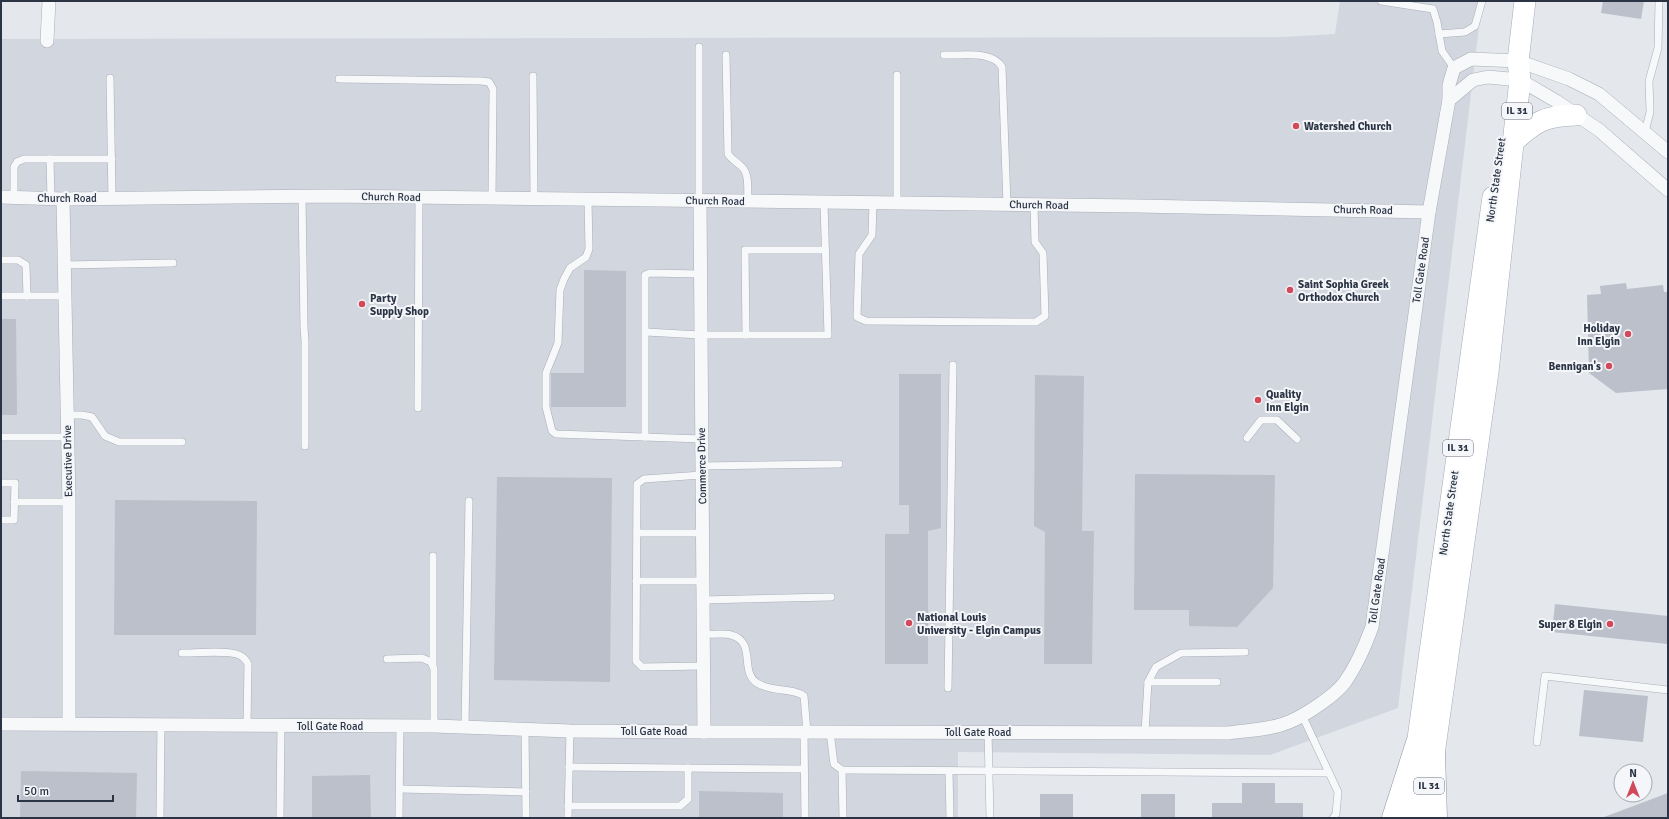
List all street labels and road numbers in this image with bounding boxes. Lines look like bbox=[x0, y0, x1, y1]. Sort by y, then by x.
road number: IL 31 bbox=[1502, 103, 1532, 119]
street label: North State Street bbox=[1484, 137, 1508, 223]
street label: Church Road bbox=[361, 190, 421, 204]
street label: Church Road bbox=[37, 192, 97, 205]
street label: Church Road bbox=[685, 194, 745, 208]
street label: Church Road bbox=[1009, 198, 1069, 212]
street label: Church Road bbox=[1333, 203, 1393, 217]
street label: Toll Gate Road bbox=[1410, 236, 1432, 304]
street label: Executive Drive bbox=[61, 425, 75, 497]
street label: Commerce Drive bbox=[695, 427, 709, 505]
road number: IL 31 bbox=[1443, 440, 1473, 456]
street label: North State Street bbox=[1437, 470, 1461, 556]
street label: Toll Gate Road bbox=[1366, 557, 1388, 625]
street label: Toll Gate Road bbox=[297, 720, 364, 733]
street label: Toll Gate Road bbox=[621, 725, 688, 738]
street label: Toll Gate Road bbox=[945, 726, 1012, 739]
road number: IL 31 bbox=[1414, 778, 1444, 794]

